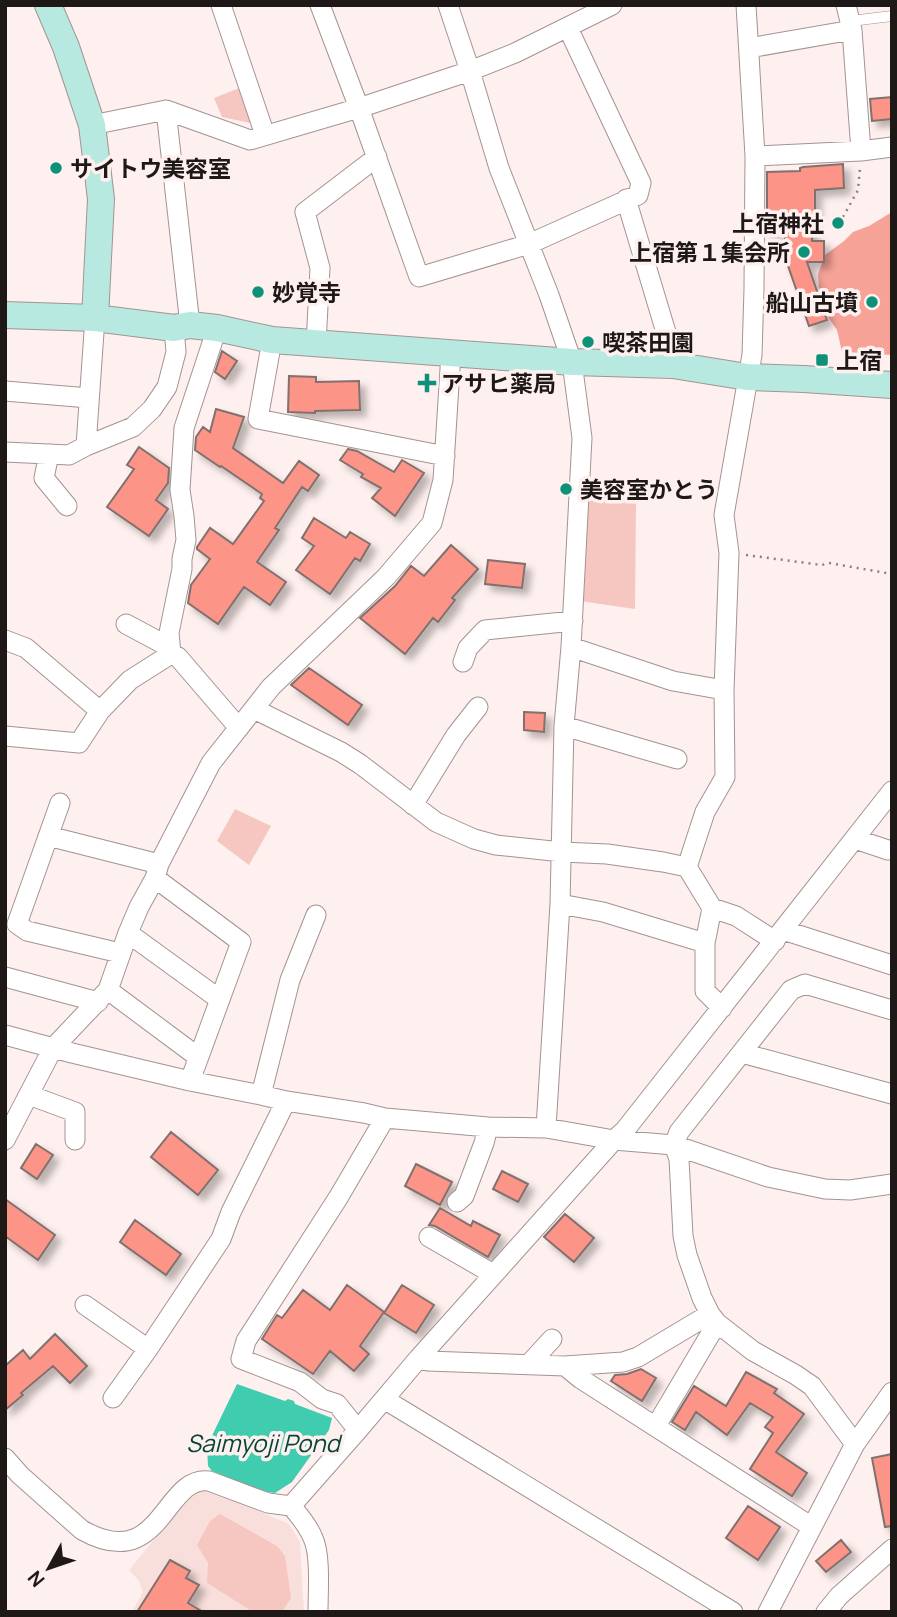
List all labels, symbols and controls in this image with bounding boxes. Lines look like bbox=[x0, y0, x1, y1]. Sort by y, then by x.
place label: サイトウ美容室 bbox=[70, 152, 231, 184]
marker: サイトウ美容室 bbox=[48, 160, 64, 176]
place label: 上宿神社 bbox=[732, 207, 824, 239]
marker: 上宿神社 bbox=[830, 215, 846, 231]
place label: 上宿第１集会所 bbox=[629, 236, 790, 268]
marker: 上宿第１集会所 bbox=[796, 244, 812, 260]
place label: 妙覚寺 bbox=[272, 276, 341, 308]
marker: 妙覚寺 bbox=[250, 284, 266, 300]
place label: 船山古墳 bbox=[766, 286, 858, 318]
marker: 船山古墳 bbox=[864, 294, 880, 310]
place label: 喫茶田園 bbox=[602, 326, 694, 358]
marker: 喫茶田園 bbox=[580, 334, 596, 350]
place label: 上宿 bbox=[836, 344, 882, 376]
marker: 上宿 bbox=[814, 352, 830, 368]
place label: アサヒ薬局 bbox=[441, 367, 556, 399]
marker: アサヒ薬局 bbox=[419, 375, 435, 391]
place label: 美容室かとう bbox=[580, 473, 718, 505]
marker: 美容室かとう bbox=[558, 481, 574, 497]
water label: Saimyoji Pond bbox=[186, 1426, 342, 1459]
north arrow bbox=[14, 1533, 84, 1603]
text: N bbox=[22, 1565, 50, 1593]

